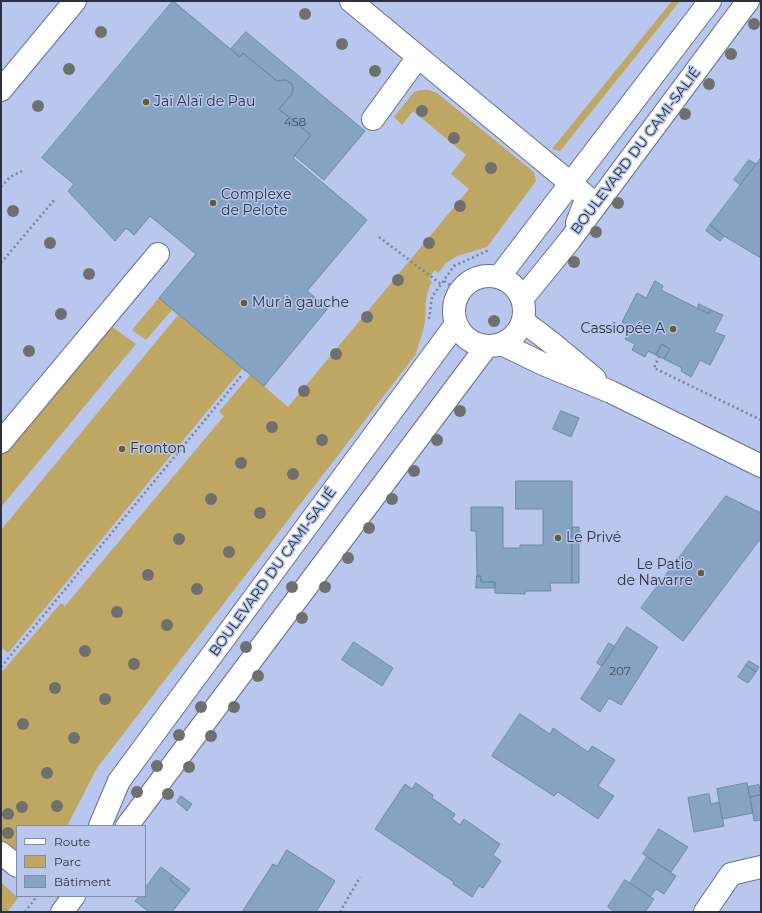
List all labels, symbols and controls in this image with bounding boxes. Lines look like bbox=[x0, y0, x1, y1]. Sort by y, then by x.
street label: BOULEVARD DU CAMI-SALIÉ bbox=[568, 64, 704, 238]
place label: Jaï Alaï de Pau bbox=[154, 94, 255, 110]
marker: Jaï Alaï de Pau bbox=[141, 97, 151, 107]
house number: 458 bbox=[284, 115, 306, 129]
place label: Complexe de Pelote bbox=[221, 187, 291, 220]
marker: Complexe de Pelote bbox=[208, 198, 218, 208]
place label: Mur à gauche bbox=[252, 295, 349, 311]
marker: Mur à gauche bbox=[239, 298, 249, 308]
place label: Cassiopée A bbox=[581, 321, 665, 337]
marker: Cassiopée A bbox=[668, 324, 678, 334]
place label: Fronton bbox=[130, 441, 186, 457]
marker: Fronton bbox=[117, 444, 127, 454]
street label: BOULEVARD DU CAMI-SALIÉ bbox=[206, 484, 340, 660]
place label: Le Privé bbox=[566, 530, 621, 546]
marker: Le Privé bbox=[553, 533, 563, 543]
place label: Le Patio de Navarre bbox=[617, 557, 693, 590]
marker: Le Patio de Navarre bbox=[696, 568, 706, 578]
house number: 207 bbox=[609, 664, 631, 678]
legend bbox=[16, 825, 146, 897]
text: Route bbox=[54, 834, 90, 849]
text: Parc bbox=[54, 854, 81, 869]
text: Bâtiment bbox=[54, 874, 111, 889]

